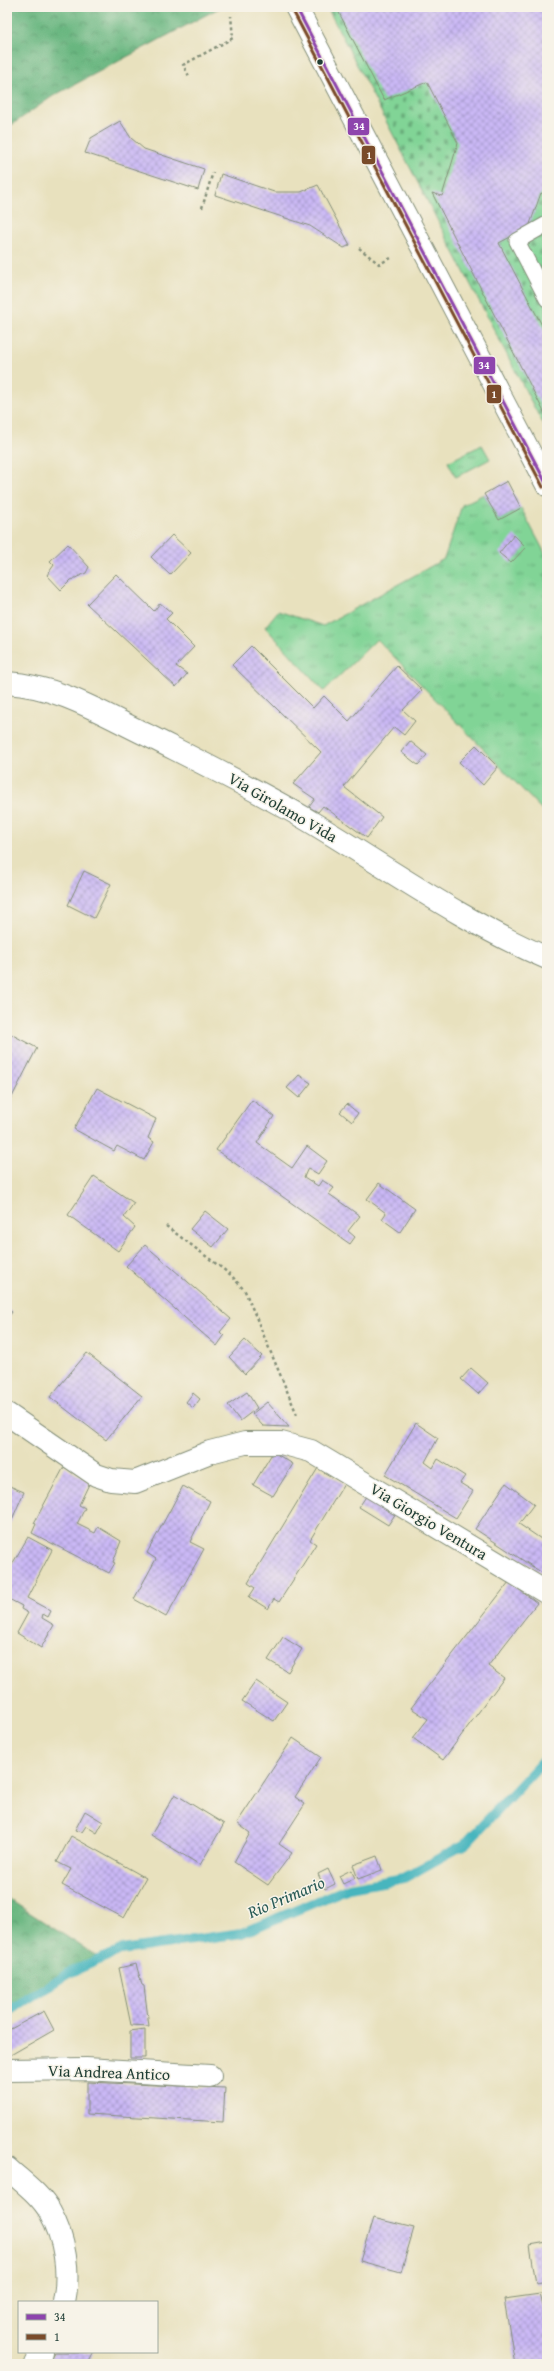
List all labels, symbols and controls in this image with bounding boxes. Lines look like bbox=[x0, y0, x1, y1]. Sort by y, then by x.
unlabelled marker bbox=[315, 57, 325, 67]
line badge: 34 bbox=[347, 117, 370, 136]
text: 34 bbox=[353, 118, 365, 134]
line badge: 1 bbox=[361, 145, 376, 165]
text: 1 bbox=[366, 147, 372, 163]
line badge: 34 bbox=[473, 356, 496, 375]
text: 34 bbox=[478, 357, 490, 373]
line badge: 1 bbox=[486, 384, 502, 404]
text: 1 bbox=[491, 386, 497, 402]
street label: Via Girolamo Vida bbox=[224, 766, 342, 848]
street label: Via Giorgio Ventura bbox=[366, 1476, 493, 1566]
water label: Rio Primario bbox=[242, 1869, 328, 1924]
street label: Via Andrea Antico bbox=[47, 2058, 171, 2086]
legend bbox=[18, 2301, 158, 2353]
text: 34 bbox=[54, 2308, 66, 2325]
text: 1 bbox=[54, 2328, 60, 2345]

